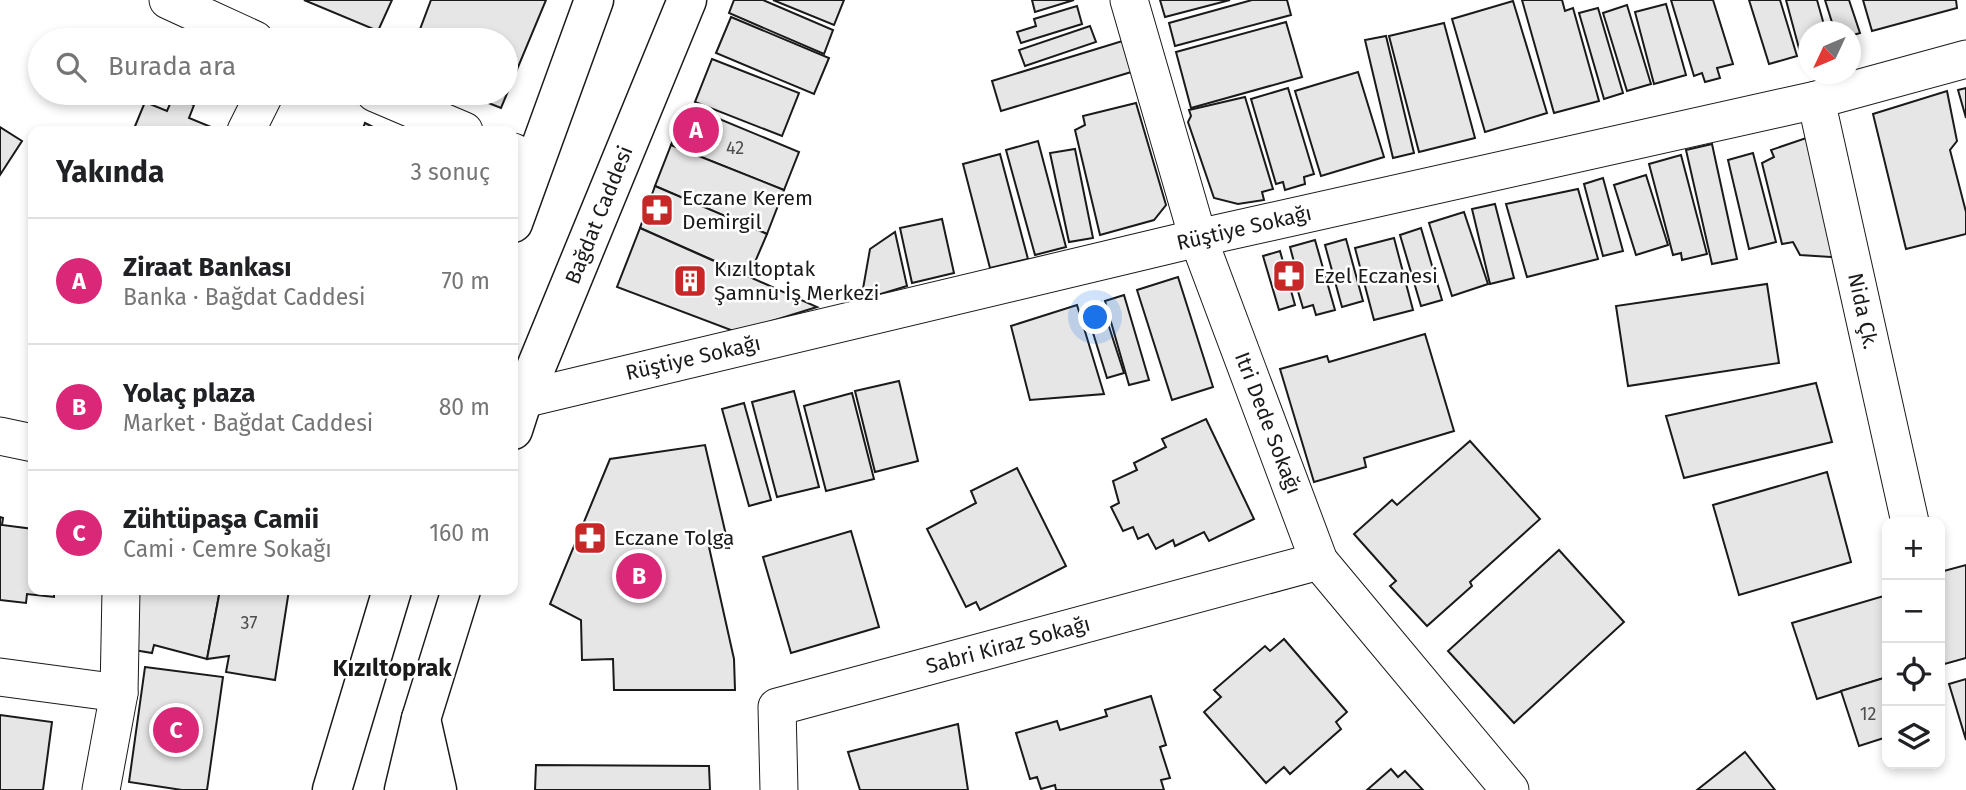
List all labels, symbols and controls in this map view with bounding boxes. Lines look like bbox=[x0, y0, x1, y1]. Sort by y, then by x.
north arrow bbox=[1798, 21, 1861, 84]
search box bbox=[28, 28, 518, 105]
icon: search bbox=[52, 48, 90, 86]
text: Burada ara bbox=[108, 51, 236, 82]
pin: A bbox=[673, 104, 719, 156]
house number: 42 bbox=[726, 137, 744, 159]
street label: Bağdat Caddesi bbox=[559, 142, 639, 288]
text: Yakında bbox=[56, 154, 164, 190]
text: 3 sonuç bbox=[410, 158, 490, 186]
place label: Eczane Kerem Demirgil bbox=[682, 185, 813, 235]
pharmacy icon: Eczane Kerem Demirgil bbox=[638, 191, 676, 229]
street label: Rüştiye Sokağı bbox=[1174, 200, 1314, 256]
text: Ziraat Bankası bbox=[123, 252, 292, 283]
place label: Kızıltoptak Şamnu İş Merkezi bbox=[714, 256, 879, 306]
pharmacy icon: Ezel Eczanesi bbox=[1270, 257, 1308, 295]
building icon: Kızıltoptak Şamnu İş Merkezi bbox=[671, 262, 709, 300]
place label: Ezel Eczanesi bbox=[1314, 263, 1438, 289]
text: A bbox=[72, 267, 86, 295]
text: 70 m bbox=[441, 267, 490, 295]
street label: Nida Çk. bbox=[1842, 271, 1884, 351]
text: Banka · Bağdat Caddesi bbox=[123, 283, 366, 311]
your location bbox=[1078, 300, 1112, 334]
street label: Rüştiye Sokağı bbox=[623, 330, 763, 386]
street label: Itri Dede Sokağı bbox=[1229, 348, 1307, 498]
text: Yolaç plaza bbox=[123, 378, 256, 409]
text: B bbox=[72, 393, 86, 421]
text: 80 m bbox=[439, 393, 490, 421]
text: Market · Bağdat Caddesi bbox=[123, 409, 373, 437]
text: Zühtüpaşa Camii bbox=[123, 504, 319, 535]
map controls bbox=[1882, 517, 1945, 769]
button: + bbox=[1882, 517, 1945, 580]
text: C bbox=[72, 519, 86, 547]
text: 160 m bbox=[429, 519, 490, 547]
pharmacy icon: Eczane Tolga bbox=[571, 519, 609, 557]
place label: Eczane Tolga bbox=[614, 525, 735, 551]
text: Cami · Cemre Sokağı bbox=[123, 535, 332, 563]
pin: B bbox=[616, 550, 662, 602]
button: − bbox=[1882, 580, 1945, 643]
street label: Sabri Kiraz Sokağı bbox=[923, 611, 1093, 679]
house number: 37 bbox=[241, 612, 257, 634]
button: locate bbox=[1882, 643, 1945, 706]
district label: Kızıltoprak bbox=[332, 654, 452, 682]
house number: 12 bbox=[1860, 703, 1876, 725]
pin: C bbox=[153, 704, 199, 756]
button: layers bbox=[1882, 706, 1945, 769]

